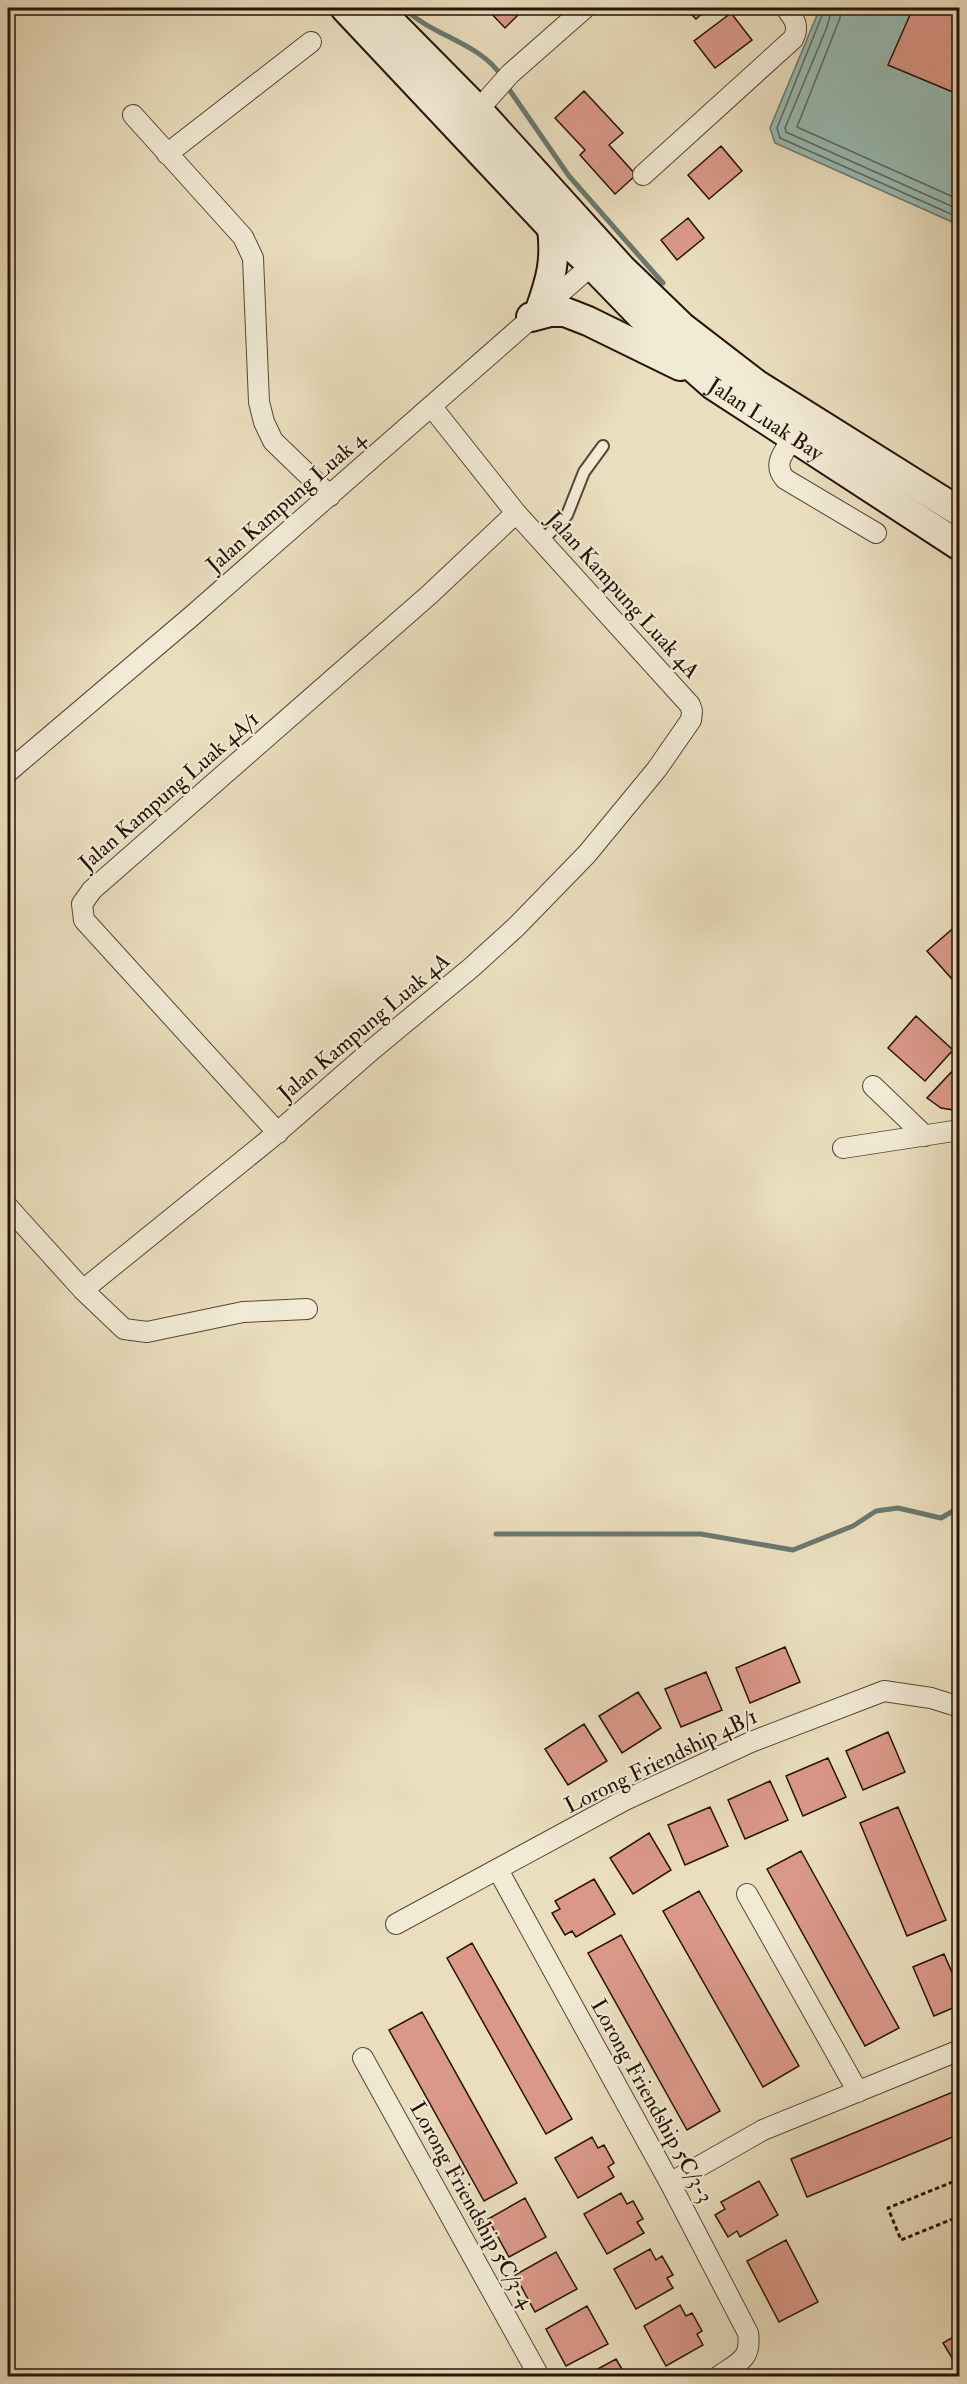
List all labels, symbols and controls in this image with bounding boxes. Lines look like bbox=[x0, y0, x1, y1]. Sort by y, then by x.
street label: Jalan Luak Bay bbox=[702, 371, 829, 467]
street label: Jalan Kampung Luak 4 bbox=[200, 424, 373, 580]
street label: Jalan Kampung Luak 4A bbox=[539, 505, 706, 685]
street label: Jalan Kampung Luak 4A/1 bbox=[72, 705, 266, 878]
street label: Jalan Kampung Luak 4A bbox=[271, 947, 456, 1109]
street label: Lorong Friendship 4B/1 bbox=[560, 1702, 762, 1821]
street label: Lorong Friendship 5C/3-3 bbox=[583, 1994, 720, 2208]
street label: Lorong Friendship 5C/3-4 bbox=[403, 2097, 541, 2315]

